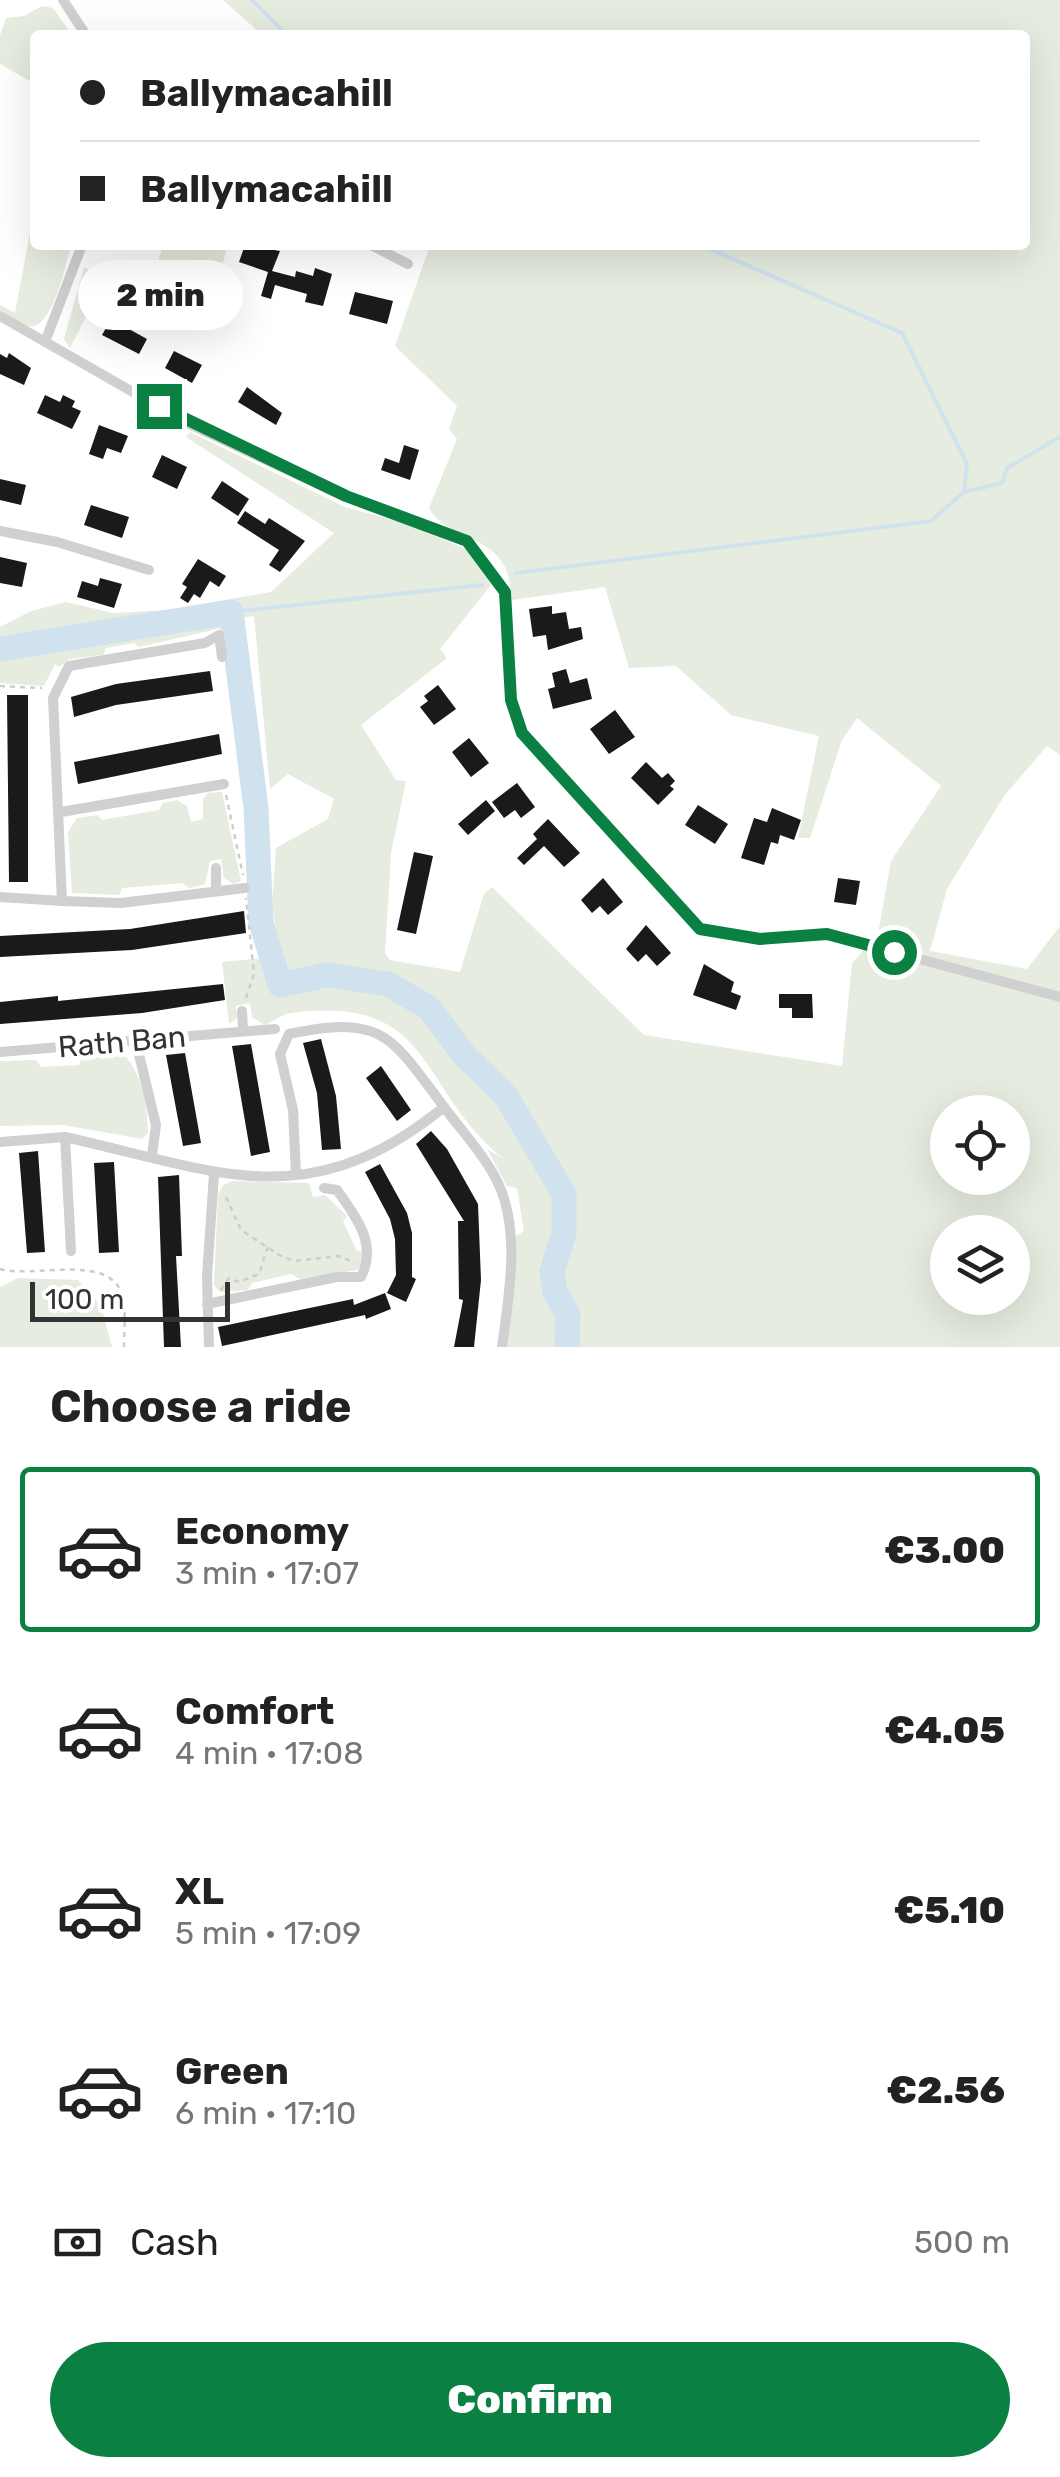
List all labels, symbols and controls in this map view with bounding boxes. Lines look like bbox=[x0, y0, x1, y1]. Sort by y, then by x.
text: Ballymacahill bbox=[140, 70, 393, 116]
text: Ballymacahill bbox=[140, 166, 393, 212]
callout: 2 min bbox=[76, 261, 242, 331]
text: 2 min bbox=[116, 276, 205, 314]
route end bbox=[137, 384, 182, 429]
route start bbox=[872, 930, 917, 975]
street label: Rath Ban bbox=[57, 1018, 187, 1066]
map controls bbox=[930, 1095, 1030, 1315]
button: locate bbox=[930, 1095, 1030, 1195]
button: layers bbox=[930, 1215, 1030, 1315]
scale bar bbox=[30, 1277, 230, 1322]
text: 100 m bbox=[45, 1283, 124, 1316]
text: Choose a ride bbox=[50, 1380, 352, 1433]
icon: car bbox=[55, 1505, 145, 1595]
text: Economy bbox=[175, 1508, 349, 1554]
text: €3.00 bbox=[884, 1527, 1005, 1573]
text: 3 min · 17:07 bbox=[175, 1554, 359, 1592]
icon: car bbox=[55, 1685, 145, 1775]
text: Comfort bbox=[175, 1688, 334, 1734]
text: €4.05 bbox=[885, 1707, 1005, 1753]
text: 4 min · 17:08 bbox=[175, 1734, 364, 1772]
icon: car bbox=[55, 1865, 145, 1955]
text: XL bbox=[175, 1868, 224, 1914]
text: €5.10 bbox=[894, 1887, 1005, 1933]
text: 5 min · 17:09 bbox=[175, 1914, 361, 1952]
icon: car bbox=[55, 2045, 145, 2135]
text: Green bbox=[175, 2048, 289, 2094]
text: €2.56 bbox=[887, 2067, 1005, 2113]
text: 6 min · 17:10 bbox=[175, 2094, 356, 2132]
icon: cash bbox=[50, 2215, 105, 2270]
text: Cash bbox=[130, 2219, 219, 2265]
text: 500 m bbox=[914, 2223, 1010, 2261]
button: Confirm bbox=[50, 2342, 1010, 2457]

